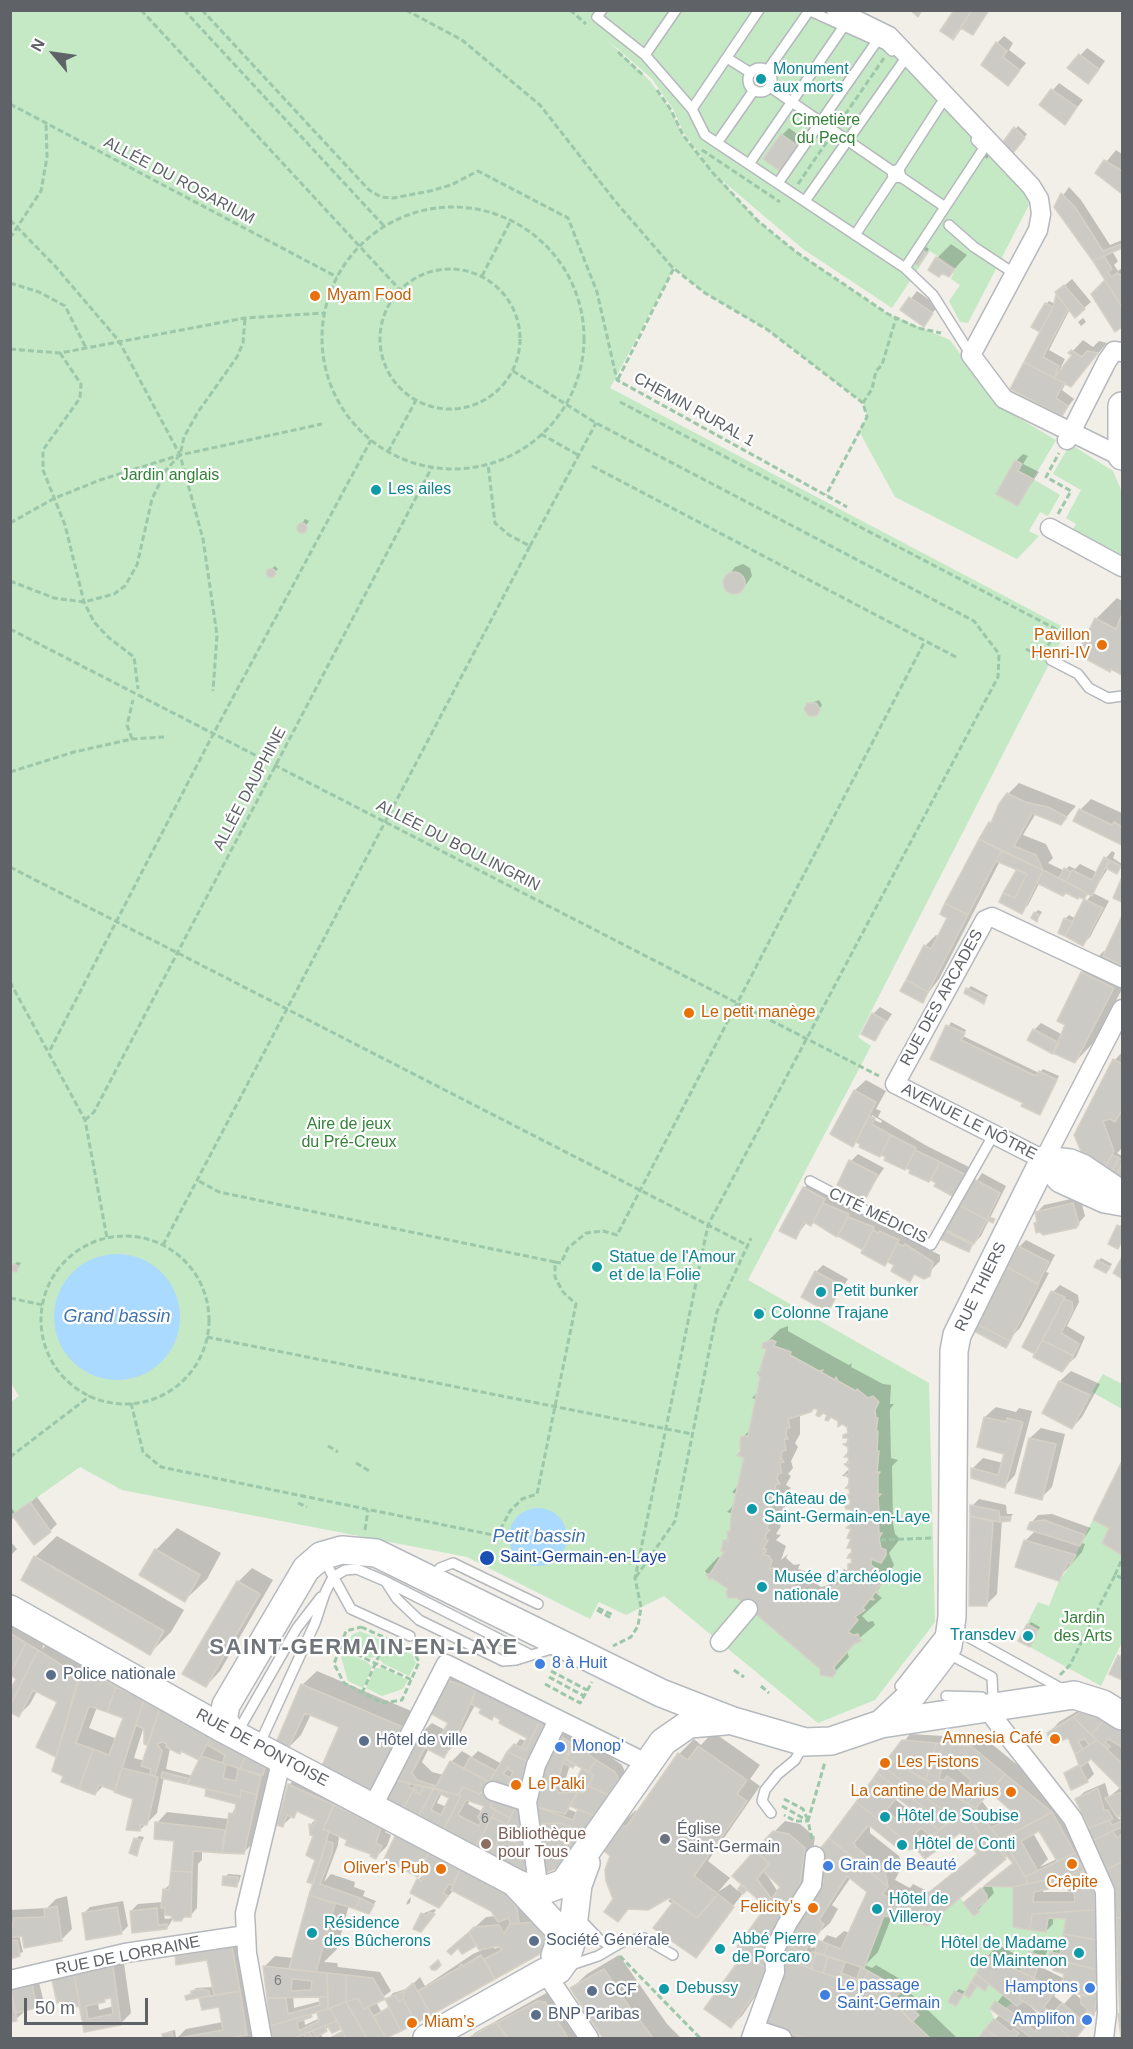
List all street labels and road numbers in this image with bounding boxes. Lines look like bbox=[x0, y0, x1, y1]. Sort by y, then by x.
street label: ALLÉE DU ROSARIUM bbox=[100, 133, 258, 229]
street label: CHEMIN RURAL 1 bbox=[630, 369, 758, 451]
street label: ALLÉE DAUPHINE bbox=[209, 724, 291, 854]
street label: ALLÉE DU BOULINGRIN bbox=[373, 796, 543, 896]
street label: RUE DES ARCADES bbox=[897, 926, 987, 1070]
street label: AVENUE LE NÔTRE bbox=[898, 1080, 1040, 1164]
street label: CITÉ MÉDICIS bbox=[825, 1184, 931, 1248]
street label: RUE THIERS bbox=[951, 1239, 1011, 1335]
street label: RUE DE PONTOISE bbox=[192, 1705, 332, 1791]
street label: RUE DE LORRAINE bbox=[54, 1933, 202, 1979]

